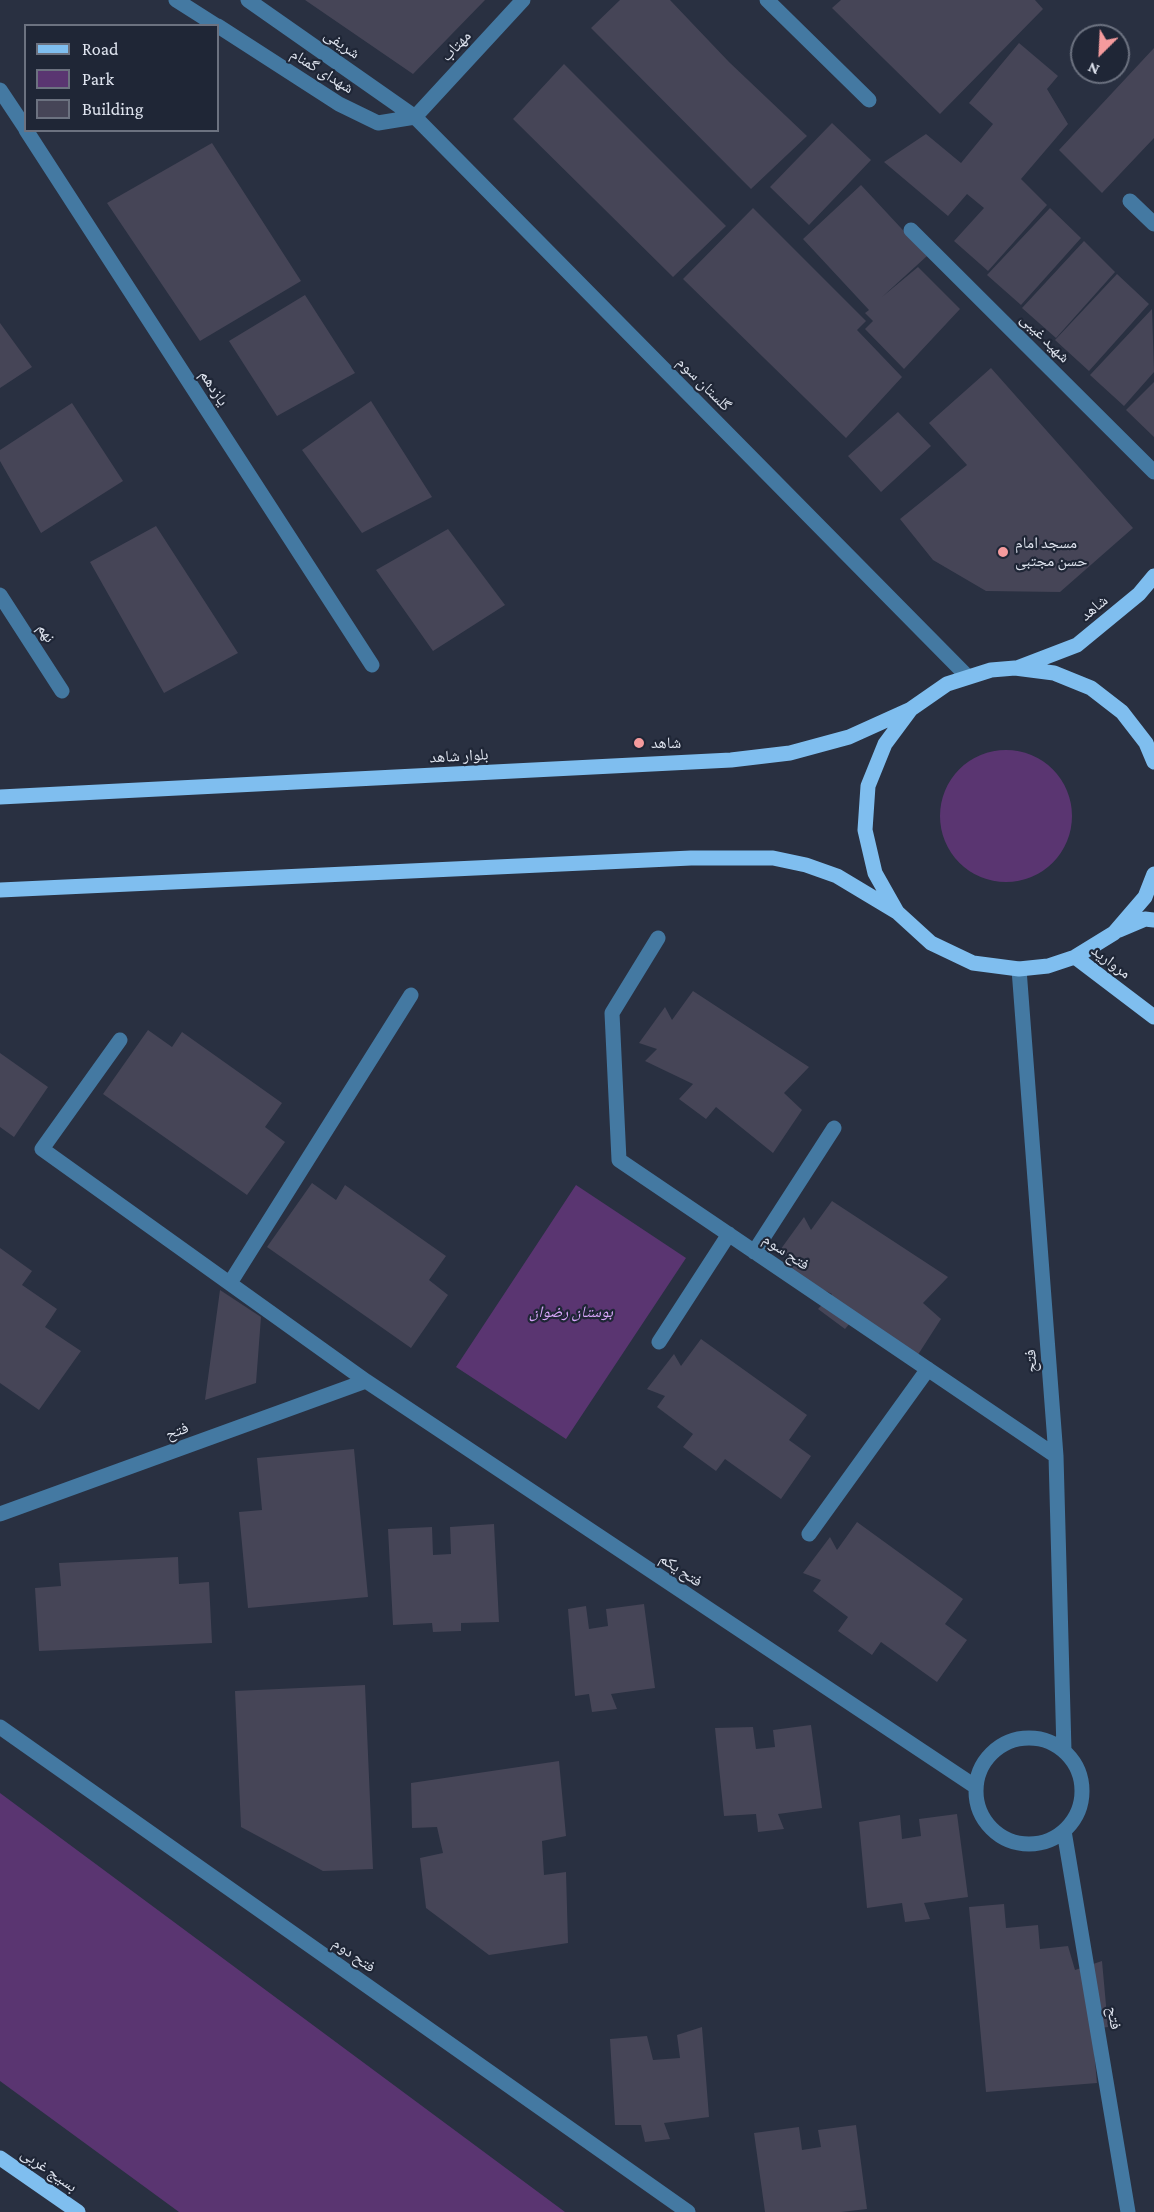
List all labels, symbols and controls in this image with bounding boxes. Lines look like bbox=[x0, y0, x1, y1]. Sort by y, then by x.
legend bbox=[24, 24, 219, 132]
north arrow bbox=[1070, 24, 1130, 84]
street label: شریفی bbox=[320, 25, 364, 63]
street label: مهتاب bbox=[437, 26, 475, 66]
text: Road bbox=[82, 39, 119, 59]
street label: شهدای گمنام bbox=[287, 44, 357, 98]
text: N bbox=[1085, 59, 1102, 79]
text: Park bbox=[82, 69, 114, 89]
text: Building bbox=[82, 99, 143, 119]
street label: شهید غیبی bbox=[1016, 309, 1074, 367]
street label: گلستان سوم bbox=[673, 353, 735, 415]
street label: یازدهم bbox=[195, 366, 233, 410]
place label: مسجد امام حسن مجتبی bbox=[1015, 533, 1088, 571]
marker: مسجد امام حسن مجتبی bbox=[996, 545, 1010, 559]
street label: شاهد bbox=[1076, 591, 1112, 625]
street label: نهم bbox=[33, 620, 59, 646]
place label: شاهد bbox=[651, 733, 681, 753]
marker: شاهد bbox=[632, 736, 646, 750]
street label: بلوار شاهد bbox=[429, 745, 489, 767]
street label: مروارید bbox=[1088, 941, 1134, 983]
street label: فتح سوم bbox=[759, 1230, 813, 1274]
park label: بوستان رضوان bbox=[529, 1302, 613, 1322]
street label: فتح bbox=[1021, 1349, 1041, 1373]
street label: فتح bbox=[163, 1418, 191, 1444]
street label: فتح یکم bbox=[656, 1549, 706, 1591]
street label: فتح دوم bbox=[329, 1933, 379, 1977]
street label: فتح bbox=[1103, 2005, 1125, 2031]
street label: بسیج غربی bbox=[17, 2144, 81, 2196]

